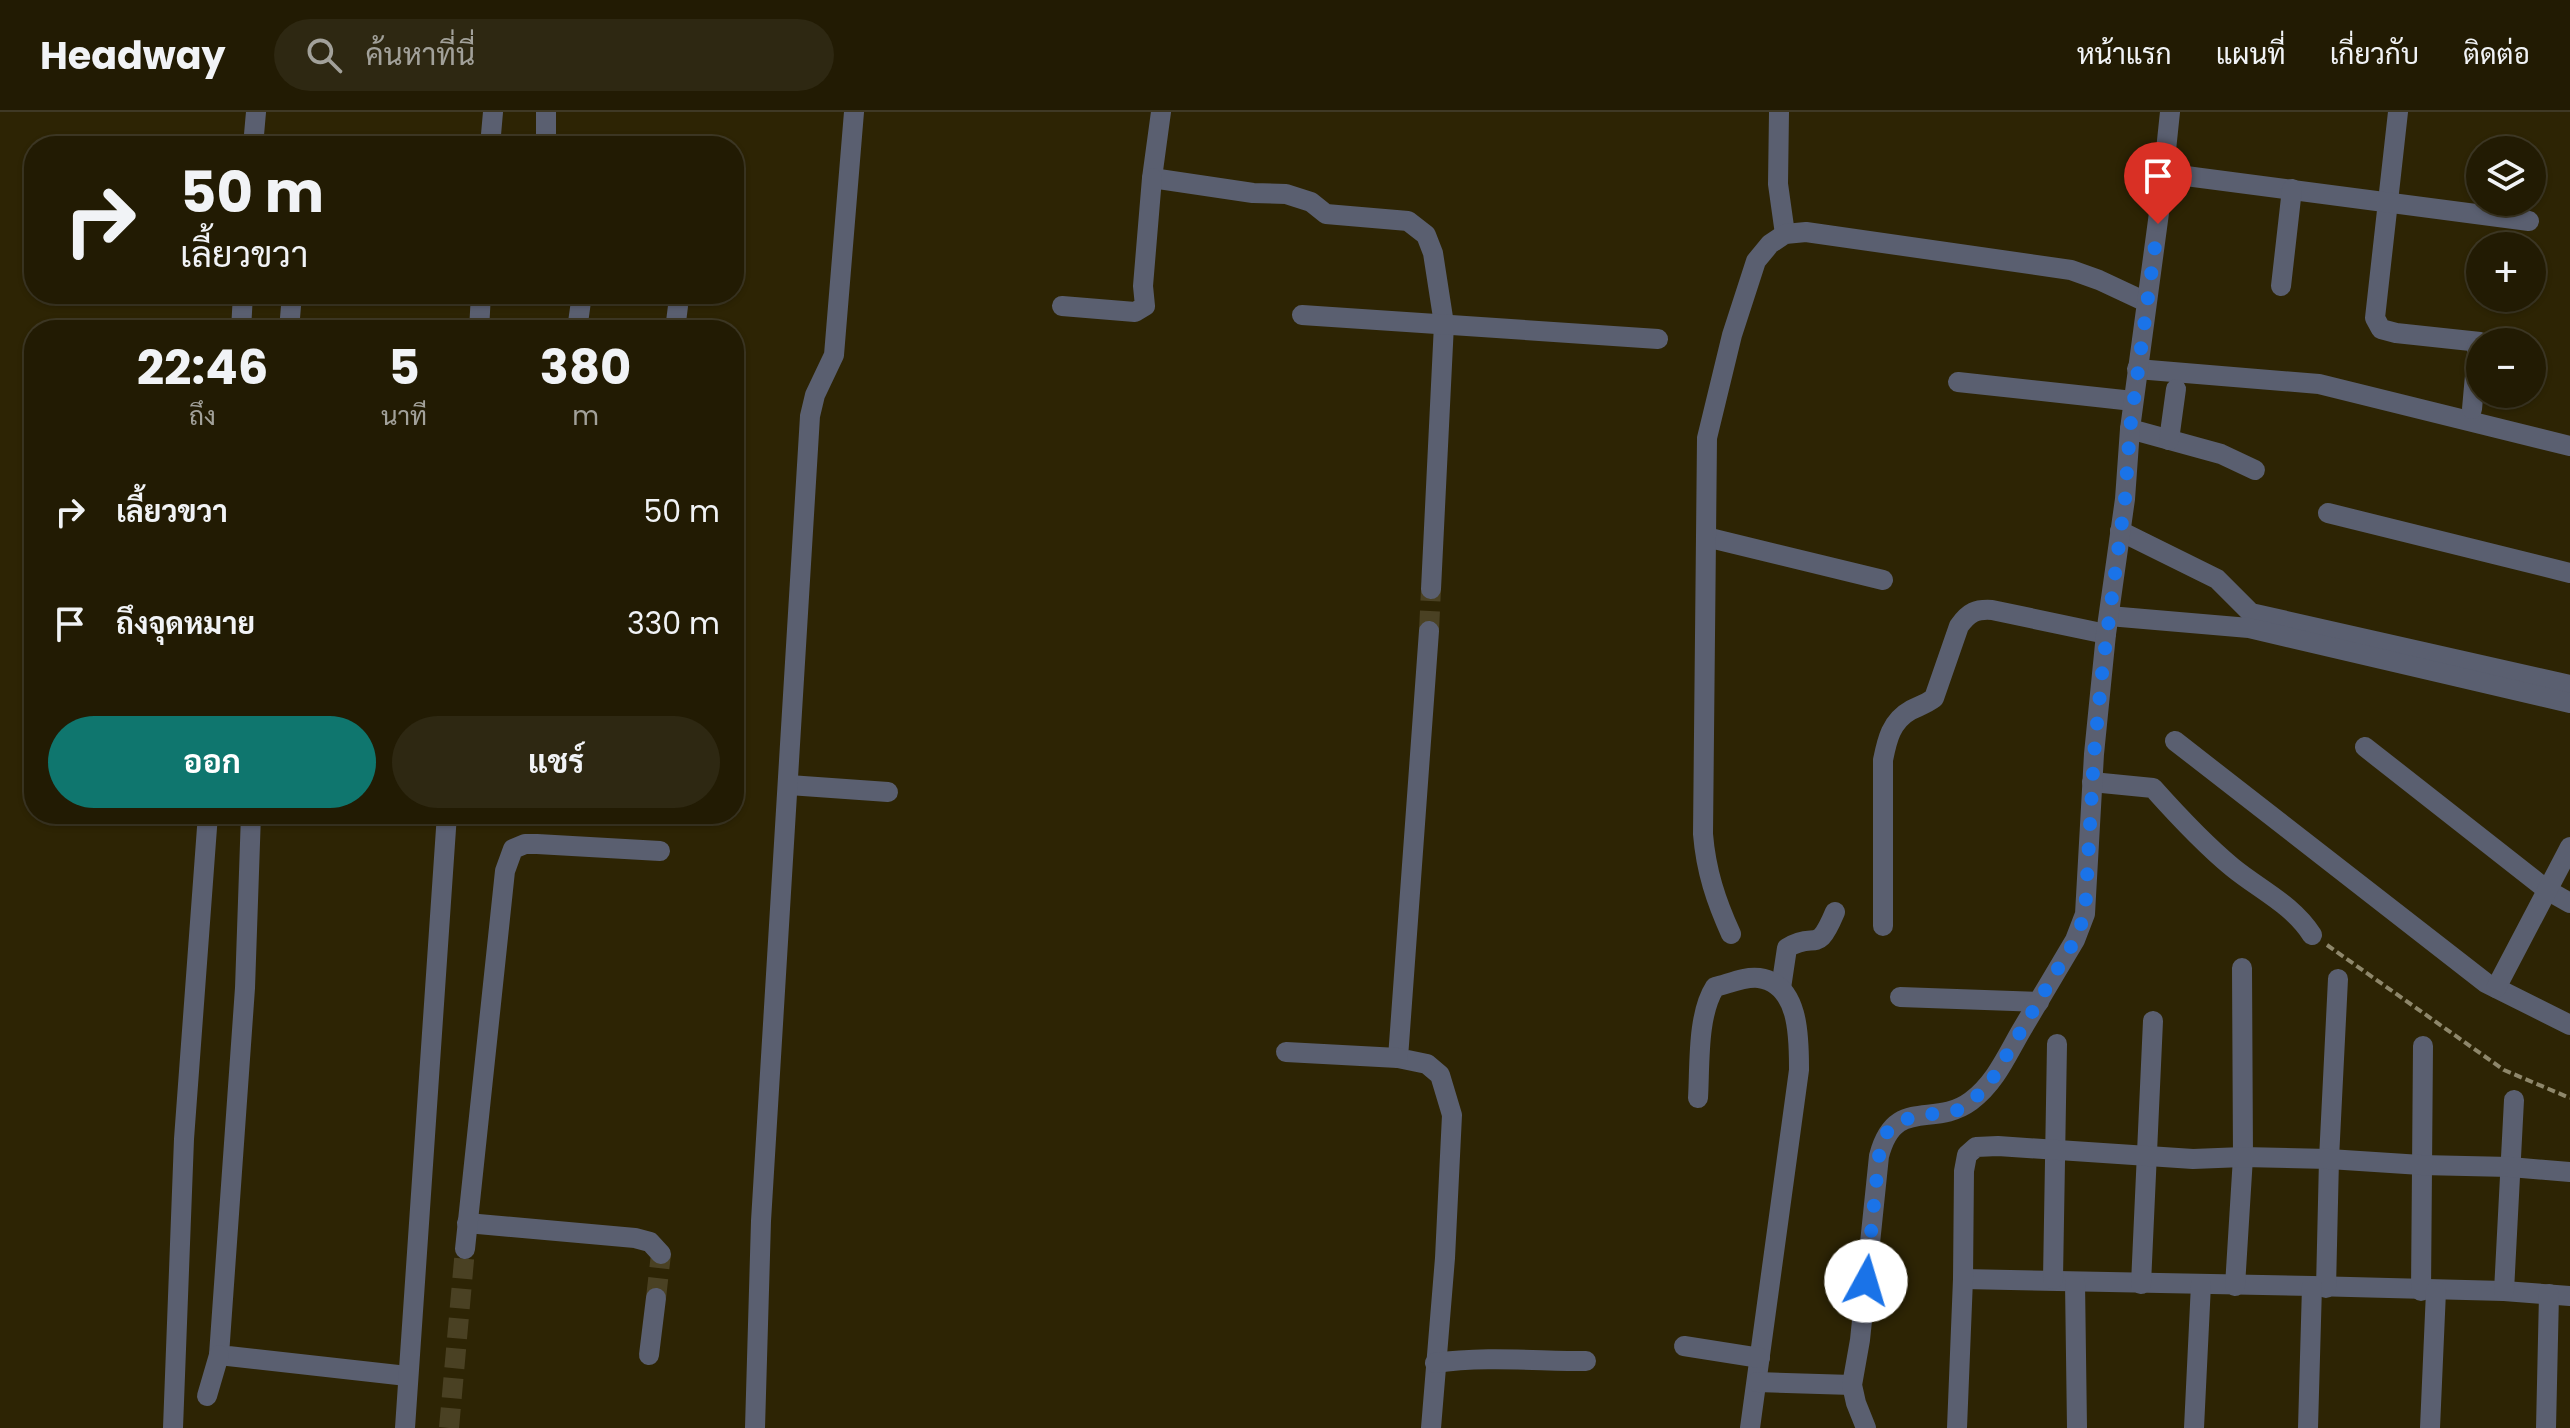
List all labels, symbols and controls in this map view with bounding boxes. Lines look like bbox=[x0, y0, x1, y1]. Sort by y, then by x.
search box bbox=[274, 19, 834, 91]
text: Headway bbox=[40, 29, 226, 82]
icon: search bbox=[302, 33, 346, 77]
text: ค้นหาที่นี่ bbox=[366, 33, 475, 76]
text: หน้าแรก bbox=[2077, 35, 2172, 74]
text: แผนที่ bbox=[2216, 35, 2286, 74]
text: เกี่ยวกับ bbox=[2330, 35, 2419, 74]
text: ติดต่อ bbox=[2463, 35, 2530, 74]
map controls bbox=[2466, 136, 2546, 408]
button: layers bbox=[2466, 136, 2546, 216]
pin bbox=[2124, 142, 2192, 224]
text: 50 m bbox=[180, 153, 324, 232]
icon: arrive bbox=[2136, 154, 2180, 198]
icon: right bbox=[48, 168, 152, 272]
text: เลี้ยวขวา bbox=[180, 229, 308, 280]
button: + bbox=[2466, 232, 2546, 312]
button: − bbox=[2466, 328, 2546, 408]
text: 22:46 bbox=[137, 334, 268, 401]
text: 5 bbox=[388, 334, 420, 401]
text: 380 bbox=[540, 334, 631, 401]
text: ถึง bbox=[189, 398, 216, 434]
text: นาที bbox=[381, 398, 427, 434]
text: m bbox=[572, 398, 599, 434]
icon: right bbox=[48, 490, 92, 534]
text: เลี้ยวขวา bbox=[116, 490, 228, 533]
text: 50 m bbox=[643, 490, 720, 533]
icon: arrive bbox=[48, 602, 92, 646]
text: ถึงจุดหมาย bbox=[116, 602, 255, 645]
text: 330 m bbox=[627, 602, 720, 645]
button: ออก bbox=[48, 716, 376, 808]
button: แชร์ bbox=[392, 716, 720, 808]
position arrow bbox=[1824, 1239, 1908, 1323]

